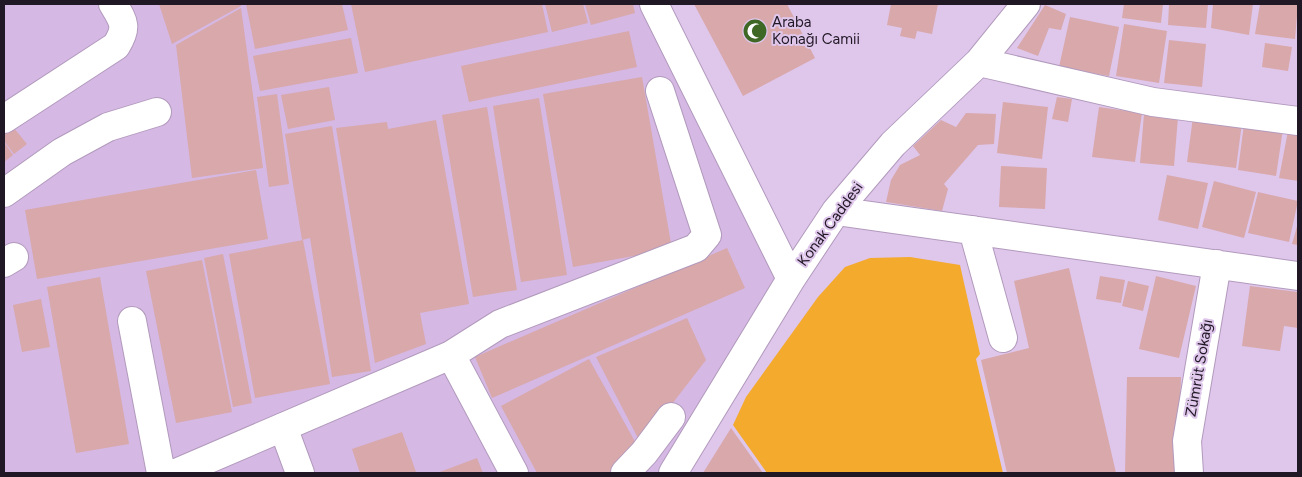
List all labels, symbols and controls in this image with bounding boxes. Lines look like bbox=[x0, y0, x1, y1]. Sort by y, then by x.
place label: Araba Konağı Camii bbox=[772, 13, 860, 48]
mosque icon: Araba Konağı Camii bbox=[742, 18, 768, 44]
street label: Konak Caddesi bbox=[793, 178, 867, 270]
street label: Zümrüt Sokağı bbox=[1182, 318, 1216, 418]

